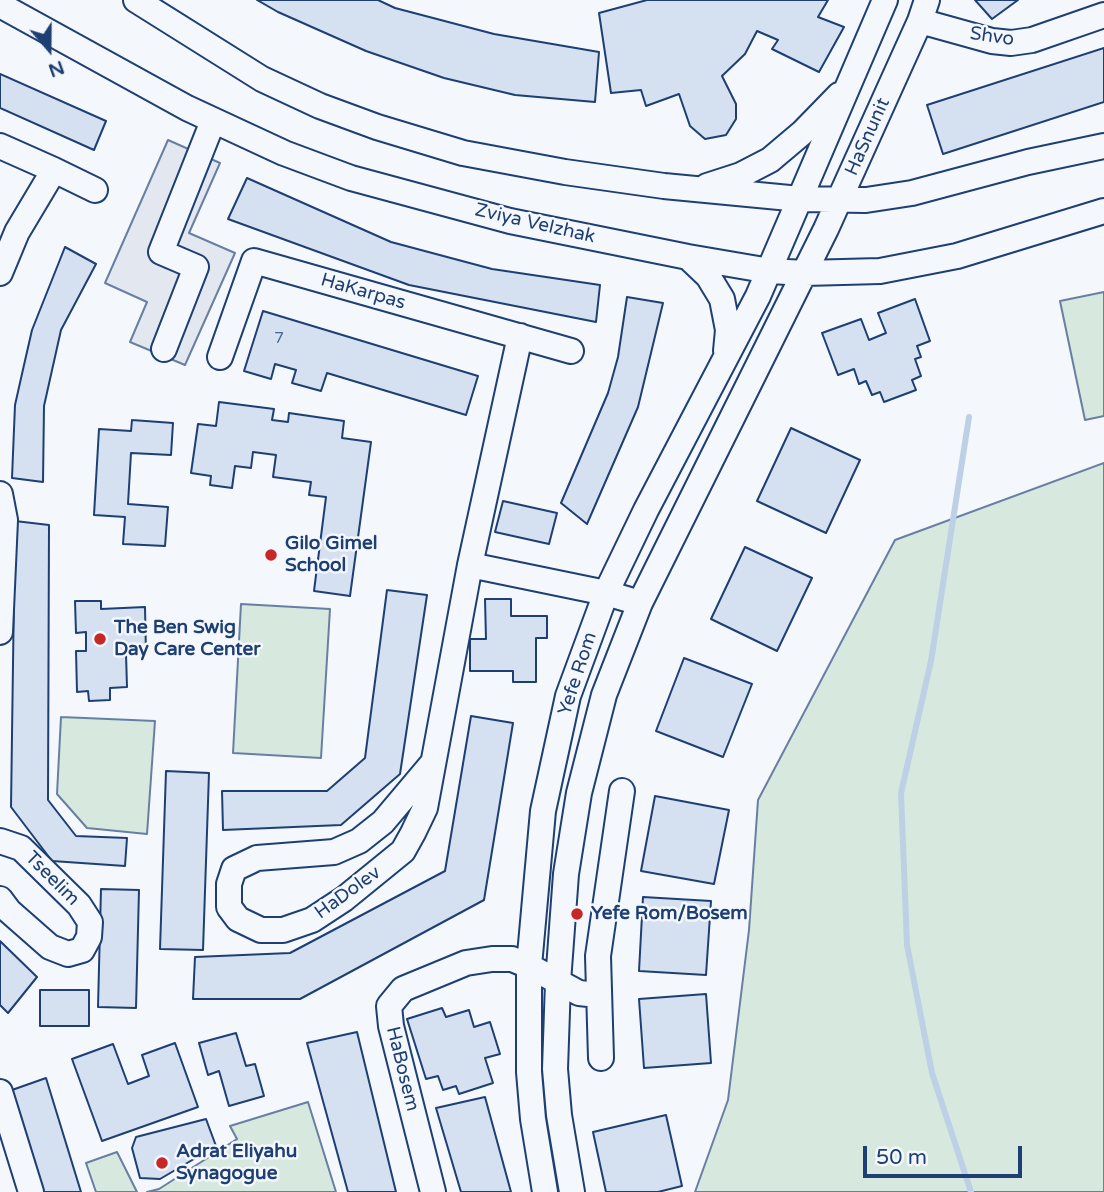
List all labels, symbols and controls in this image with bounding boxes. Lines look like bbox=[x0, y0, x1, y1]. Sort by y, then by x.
north arrow bbox=[14, 14, 84, 84]
street label: Shvo bbox=[968, 23, 1016, 51]
text: N bbox=[45, 56, 67, 82]
street label: HaSnunit bbox=[841, 95, 895, 179]
street label: Zviya VeIzhak bbox=[473, 199, 597, 249]
street label: HaKarpas bbox=[318, 269, 408, 315]
house number: 7 bbox=[274, 329, 284, 349]
place label: Gilo Gimel School bbox=[285, 533, 377, 577]
marker: Gilo Gimel School bbox=[263, 547, 279, 563]
place label: The Ben Swig Day Care Center bbox=[114, 617, 260, 661]
street label: Yefe Rom bbox=[554, 629, 602, 719]
marker: The Ben Swig Day Care Center bbox=[92, 631, 108, 647]
street label: Tseelim bbox=[20, 847, 84, 911]
street label: HaDolev bbox=[311, 862, 385, 924]
place label: Yefe Rom/Bosem bbox=[591, 903, 748, 925]
marker: Yefe Rom/Bosem bbox=[569, 906, 585, 922]
street label: HaBosem bbox=[380, 1024, 424, 1114]
scale bar bbox=[866, 1132, 1025, 1176]
place label: Adrat Eliyahu Synagogue bbox=[176, 1141, 297, 1185]
text: 50 m bbox=[876, 1145, 927, 1170]
marker: Adrat Eliyahu Synagogue bbox=[154, 1155, 170, 1171]

